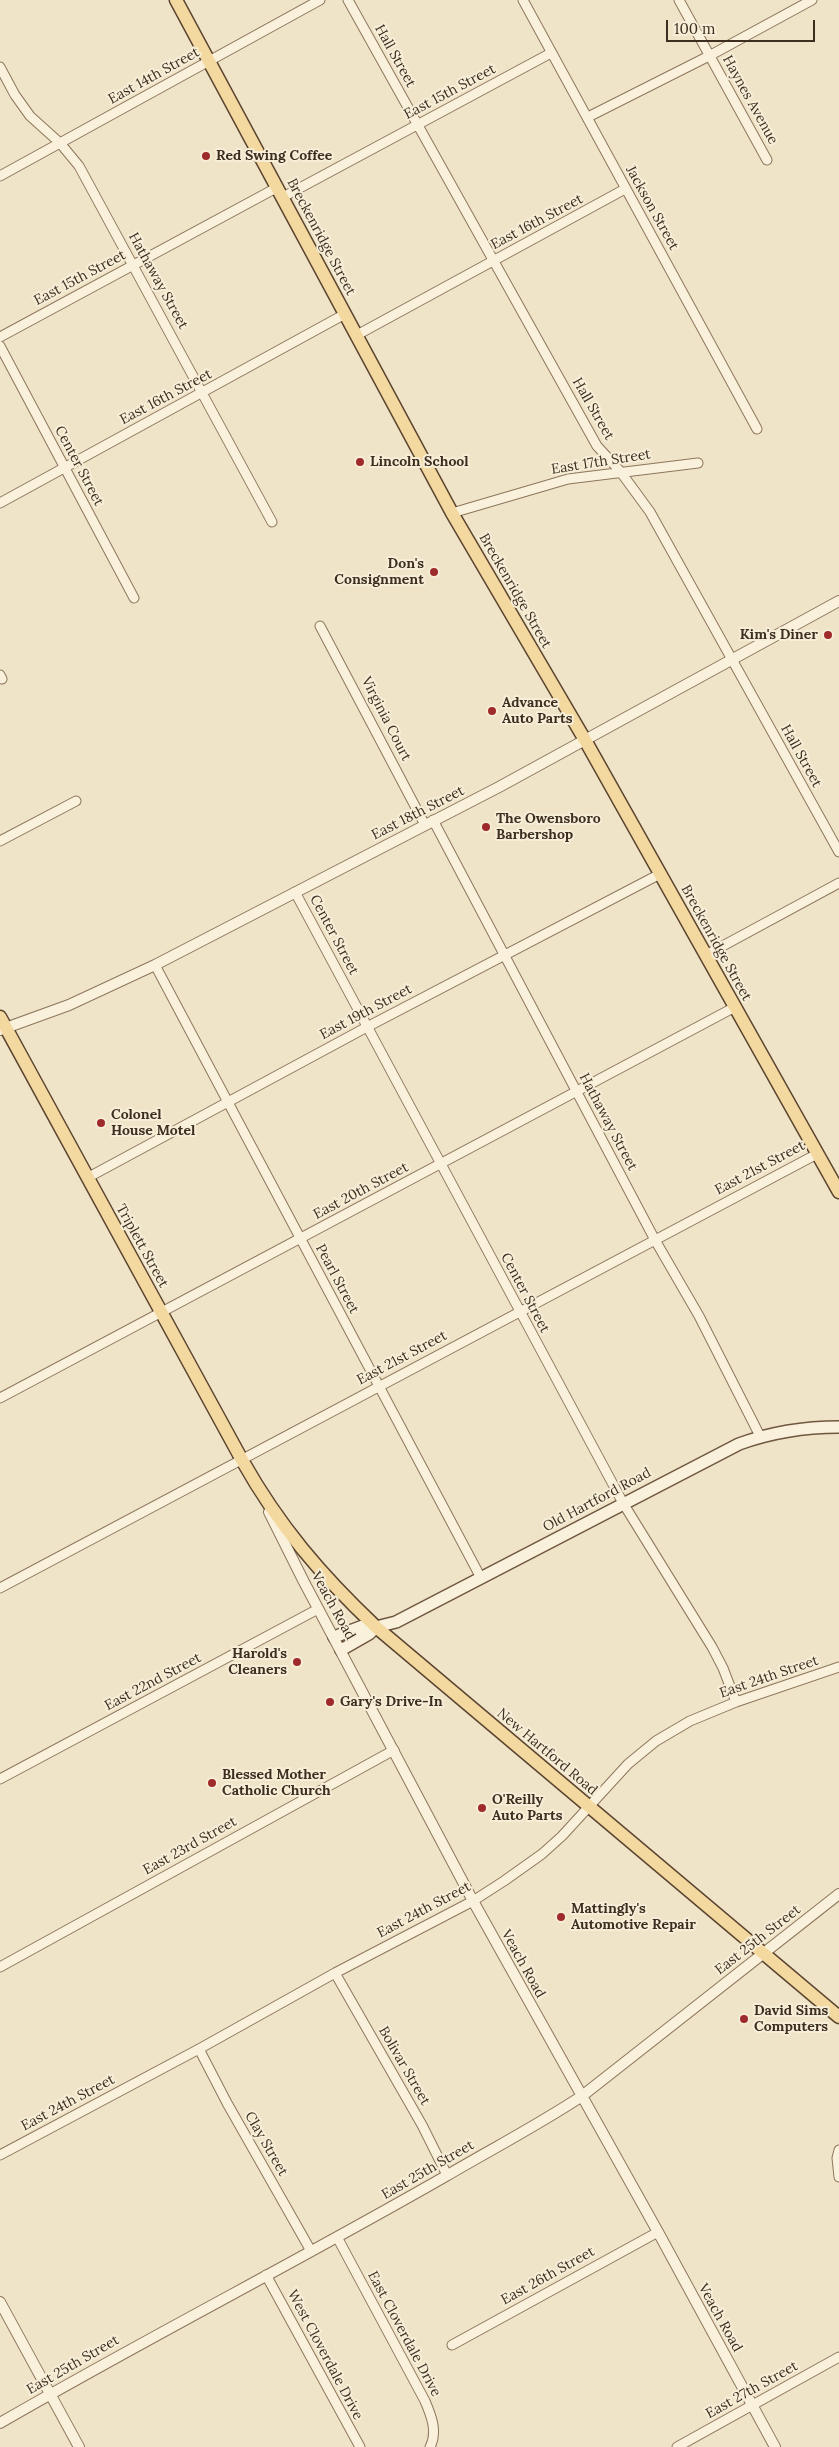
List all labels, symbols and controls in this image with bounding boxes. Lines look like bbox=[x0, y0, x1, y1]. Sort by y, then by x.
scale bar bbox=[669, 10, 818, 42]
text: 100 m bbox=[674, 19, 715, 38]
street label: Hall Street bbox=[371, 22, 419, 90]
street label: East 14th Street bbox=[106, 44, 202, 108]
street label: Haynes Avenue bbox=[719, 53, 781, 147]
street label: East 15th Street bbox=[401, 61, 499, 123]
place label: Red Swing Coffee bbox=[216, 148, 332, 164]
marker: Red Swing Coffee bbox=[200, 150, 212, 162]
street label: Jackson Street bbox=[622, 163, 682, 253]
street label: Breckenridge Street bbox=[283, 176, 359, 298]
street label: East 16th Street bbox=[488, 191, 586, 253]
street label: Hathaway Street bbox=[125, 230, 191, 332]
street label: East 15th Street bbox=[31, 247, 129, 309]
street label: East 16th Street bbox=[117, 366, 215, 428]
street label: Hall Street bbox=[568, 375, 618, 443]
street label: Center Street bbox=[51, 423, 107, 509]
street label: East 17th Street bbox=[550, 446, 652, 478]
place label: Lincoln School bbox=[370, 454, 469, 470]
marker: Lincoln School bbox=[354, 456, 366, 468]
street label: Breckenridge Street bbox=[475, 530, 555, 652]
place label: Don's Consignment bbox=[334, 556, 424, 588]
marker: Don's Consignment bbox=[428, 566, 440, 578]
place label: Kim's Diner bbox=[740, 627, 818, 643]
marker: Kim's Diner bbox=[822, 629, 834, 641]
street label: Virginia Court bbox=[358, 674, 414, 764]
place label: Advance Auto Parts bbox=[502, 695, 572, 728]
marker: Advance Auto Parts bbox=[486, 705, 498, 717]
street label: Hall Street bbox=[777, 722, 825, 790]
street label: East 18th Street bbox=[369, 782, 467, 844]
place label: The Owensboro Barbershop bbox=[496, 811, 601, 844]
marker: The Owensboro Barbershop bbox=[480, 821, 492, 833]
street label: Breckenridge Street bbox=[677, 882, 755, 1004]
street label: Center Street bbox=[306, 892, 362, 978]
street label: East 19th Street bbox=[317, 981, 415, 1043]
street label: Hathaway Street bbox=[575, 1071, 641, 1173]
place label: Colonel House Motel bbox=[111, 1107, 195, 1140]
marker: Colonel House Motel bbox=[95, 1117, 107, 1129]
street label: East 21st Street bbox=[712, 1137, 808, 1199]
street label: East 20th Street bbox=[311, 1159, 411, 1223]
street label: Triplett Street bbox=[112, 1201, 172, 1291]
street label: Pearl Street bbox=[312, 1241, 362, 1317]
street label: Center Street bbox=[497, 1250, 553, 1336]
street label: East 21st Street bbox=[354, 1327, 450, 1389]
street label: Old Hartford Road bbox=[540, 1464, 654, 1536]
street label: Veach Road bbox=[307, 1569, 359, 1643]
place label: Harold's Cleaners bbox=[228, 1646, 287, 1678]
street label: East 22nd Street bbox=[102, 1650, 204, 1714]
street label: East 24th Street bbox=[717, 1652, 821, 1702]
marker: Harold's Cleaners bbox=[291, 1656, 303, 1668]
place label: Gary's Drive-In bbox=[340, 1694, 443, 1710]
marker: Gary's Drive-In bbox=[324, 1696, 336, 1708]
street label: New Hartford Road bbox=[493, 1705, 601, 1799]
place label: Blessed Mother Catholic Church bbox=[222, 1767, 331, 1800]
marker: Blessed Mother Catholic Church bbox=[206, 1777, 218, 1789]
place label: O'Reilly Auto Parts bbox=[492, 1792, 562, 1824]
marker: O'Reilly Auto Parts bbox=[476, 1802, 488, 1814]
street label: East 23rd Street bbox=[140, 1813, 240, 1879]
street label: East 24th Street bbox=[374, 1878, 474, 1942]
place label: Mattingly's Automotive Repair bbox=[571, 1901, 696, 1934]
street label: East 25th Street bbox=[712, 1901, 804, 1979]
marker: Mattingly's Automotive Repair bbox=[555, 1911, 567, 1923]
street label: Veach Road bbox=[497, 1927, 549, 2001]
place label: David Sims Computers bbox=[754, 2003, 828, 2035]
marker: David Sims Computers bbox=[738, 2013, 750, 2025]
street label: Bolivar Street bbox=[375, 2024, 433, 2108]
street label: East 24th Street bbox=[18, 2071, 118, 2135]
street label: Clay Street bbox=[241, 2109, 291, 2179]
street label: East 25th Street bbox=[379, 2137, 477, 2203]
street label: East 26th Street bbox=[498, 2243, 598, 2309]
street label: East Cloverdale Drive bbox=[364, 2268, 444, 2400]
street label: Veach Road bbox=[694, 2281, 746, 2355]
street label: West Cloverdale Drive bbox=[284, 2287, 366, 2423]
street label: East 25th Street bbox=[24, 2332, 122, 2398]
street label: East 27th Street bbox=[703, 2358, 801, 2422]

